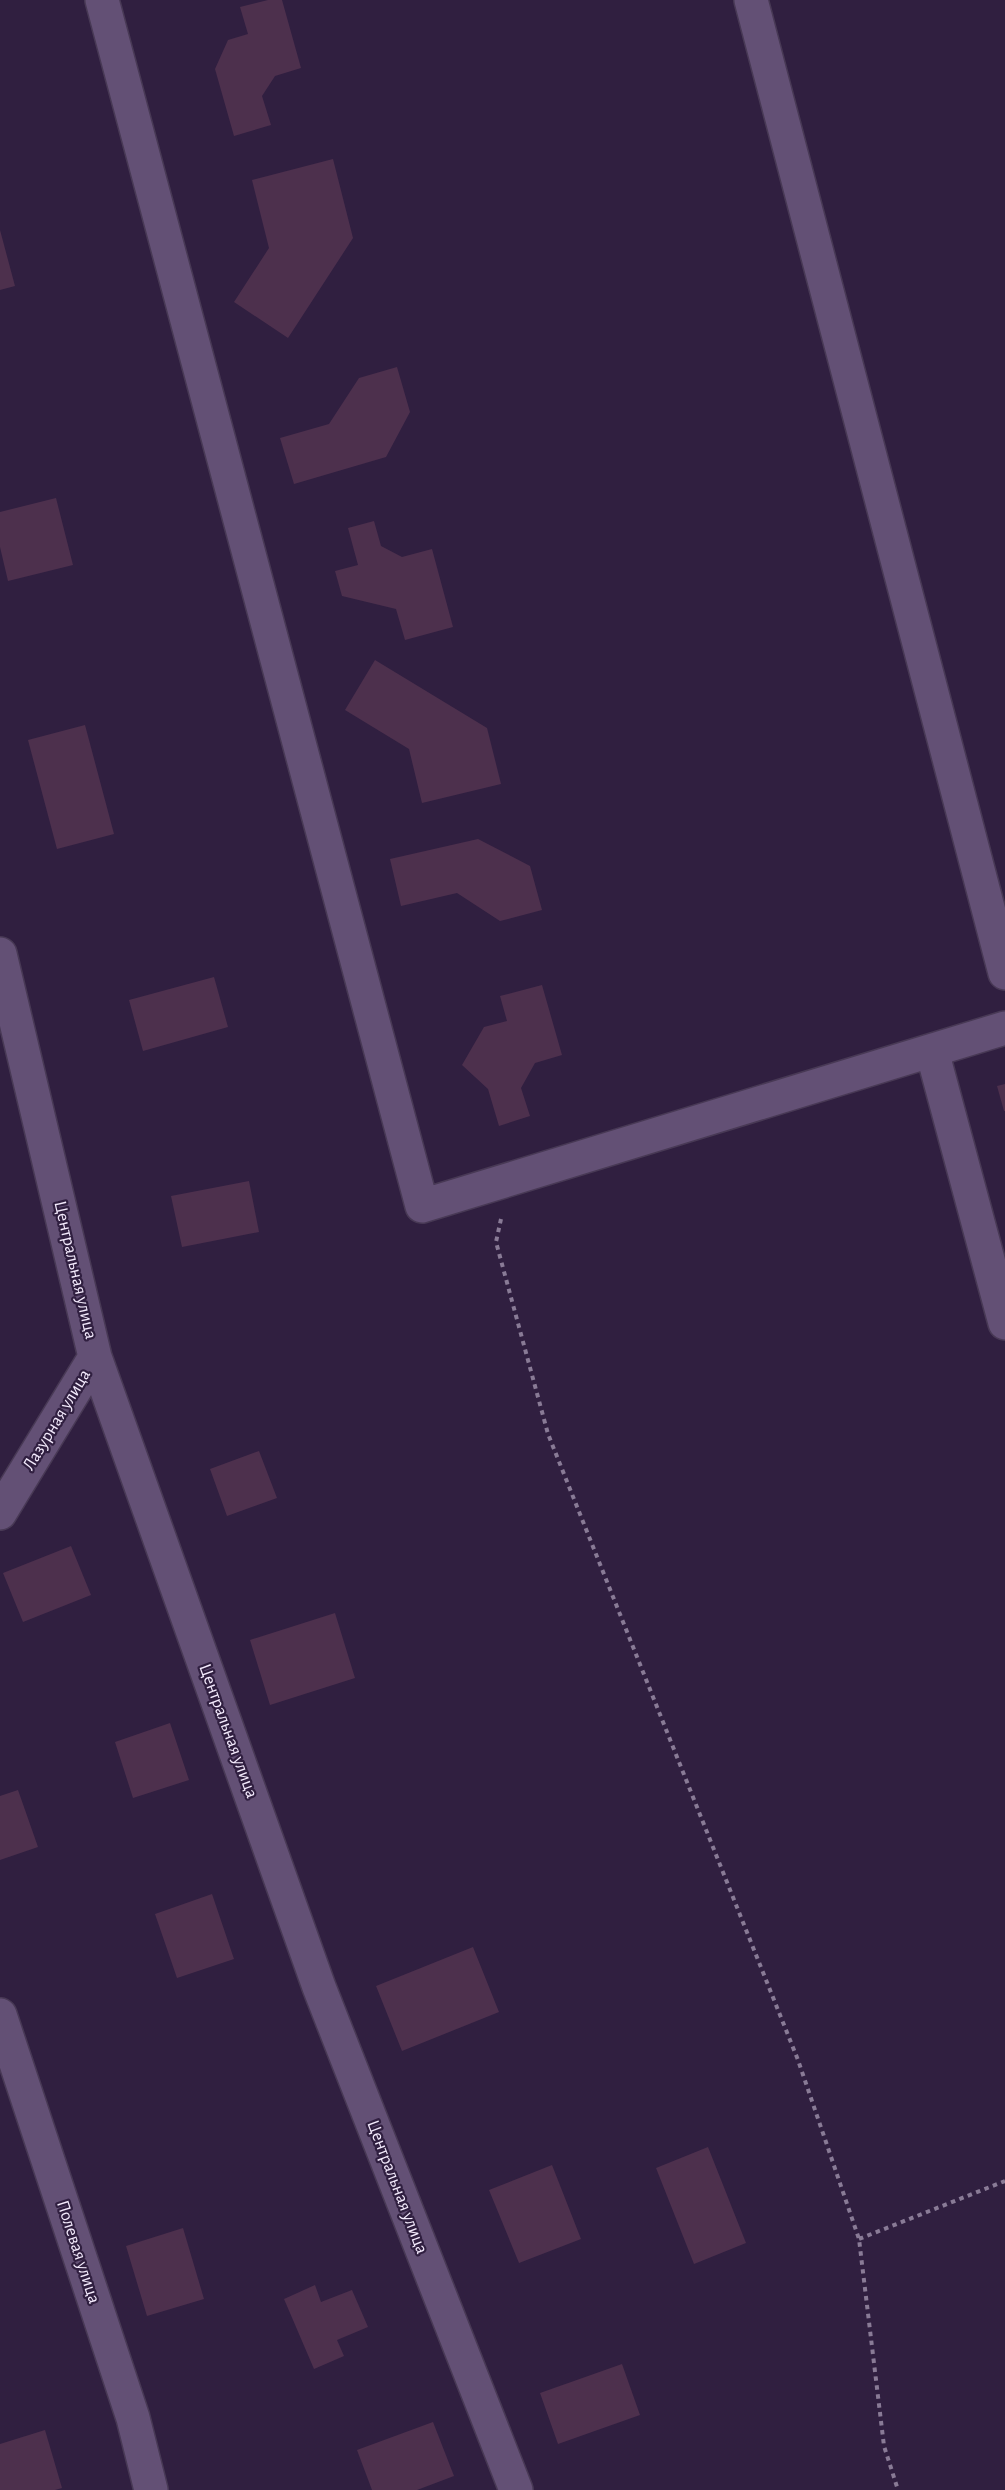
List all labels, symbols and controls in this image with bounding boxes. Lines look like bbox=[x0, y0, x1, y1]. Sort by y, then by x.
street label: Центральная улица bbox=[50, 1199, 100, 1341]
street label: Лазурная улица bbox=[20, 1366, 94, 1474]
street label: Центральная улица bbox=[195, 1661, 261, 1801]
street label: Центральная улица bbox=[363, 2118, 431, 2256]
street label: Полевая улица bbox=[53, 2198, 103, 2306]

